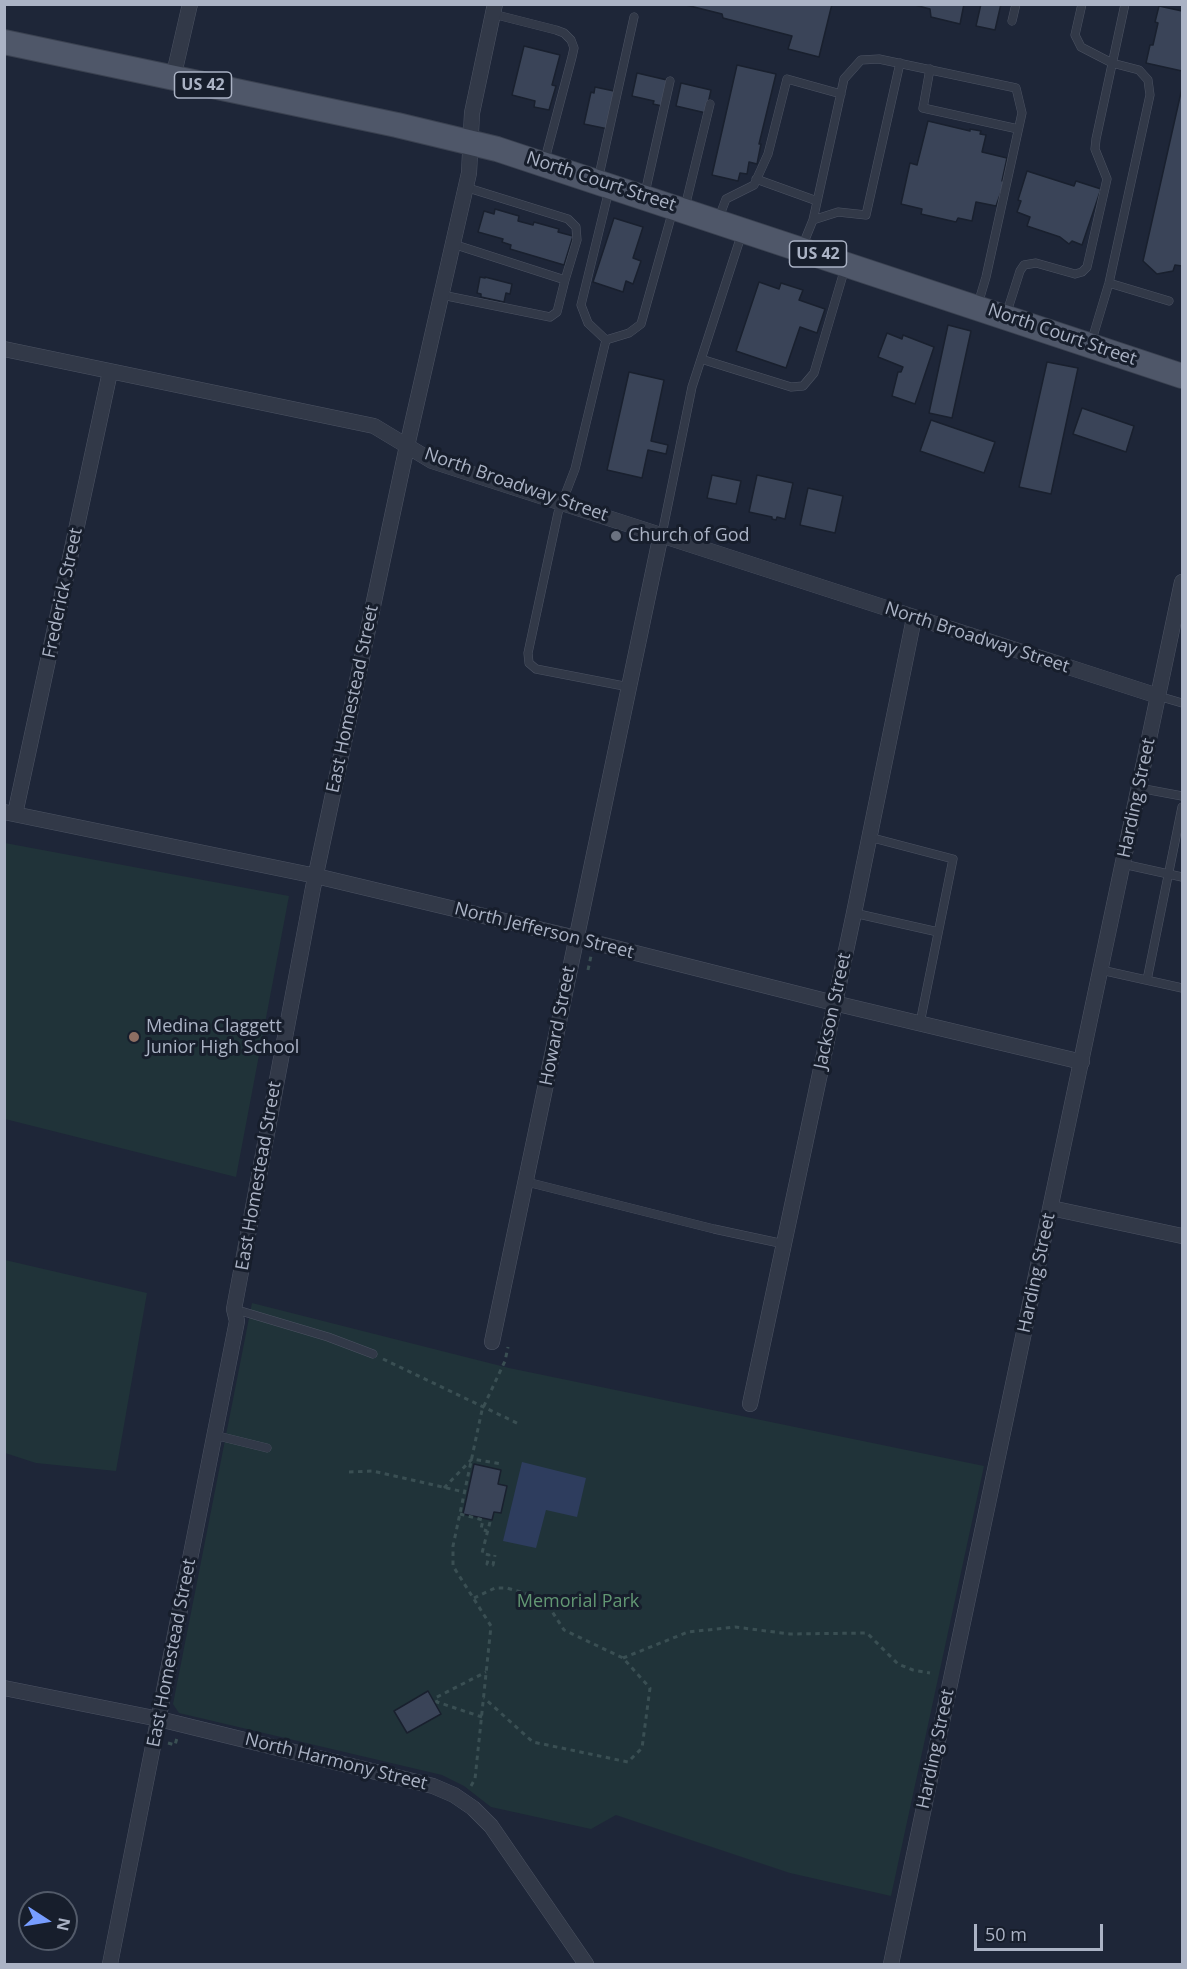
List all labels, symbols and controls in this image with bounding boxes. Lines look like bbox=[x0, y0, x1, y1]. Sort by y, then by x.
road number: US 42 bbox=[174, 72, 232, 98]
street label: North Court Street bbox=[524, 148, 678, 216]
road number: US 42 bbox=[790, 241, 846, 267]
street label: North Court Street bbox=[985, 299, 1139, 371]
street label: North Broadway Street bbox=[421, 443, 611, 527]
place label: Church of God bbox=[628, 525, 750, 547]
street label: Frederick Street bbox=[39, 526, 87, 660]
marker: Church of God bbox=[609, 529, 623, 543]
street label: North Broadway Street bbox=[882, 598, 1072, 678]
street label: East Homestead Street bbox=[323, 603, 383, 795]
street label: Harding Street bbox=[1114, 736, 1160, 860]
street label: North Jefferson Street bbox=[452, 898, 636, 964]
street label: Jackson Street bbox=[810, 951, 856, 1071]
street label: Howard Street bbox=[536, 964, 580, 1088]
place label: Medina Claggett Junior High School bbox=[146, 1016, 299, 1058]
marker: Medina Claggett Junior High School bbox=[127, 1030, 141, 1044]
street label: East Homestead Street bbox=[232, 1080, 286, 1272]
street label: Harding Street bbox=[1014, 1211, 1060, 1335]
street label: East Homestead Street bbox=[143, 1557, 201, 1749]
park label: Memorial Park bbox=[517, 1591, 639, 1613]
street label: Harding Street bbox=[913, 1687, 959, 1811]
street label: North Harmony Street bbox=[243, 1729, 429, 1795]
north arrow bbox=[18, 1891, 78, 1951]
scale bar bbox=[977, 1912, 1106, 1950]
text: N bbox=[52, 1916, 76, 1933]
text: 50 m bbox=[985, 1922, 1027, 1946]

